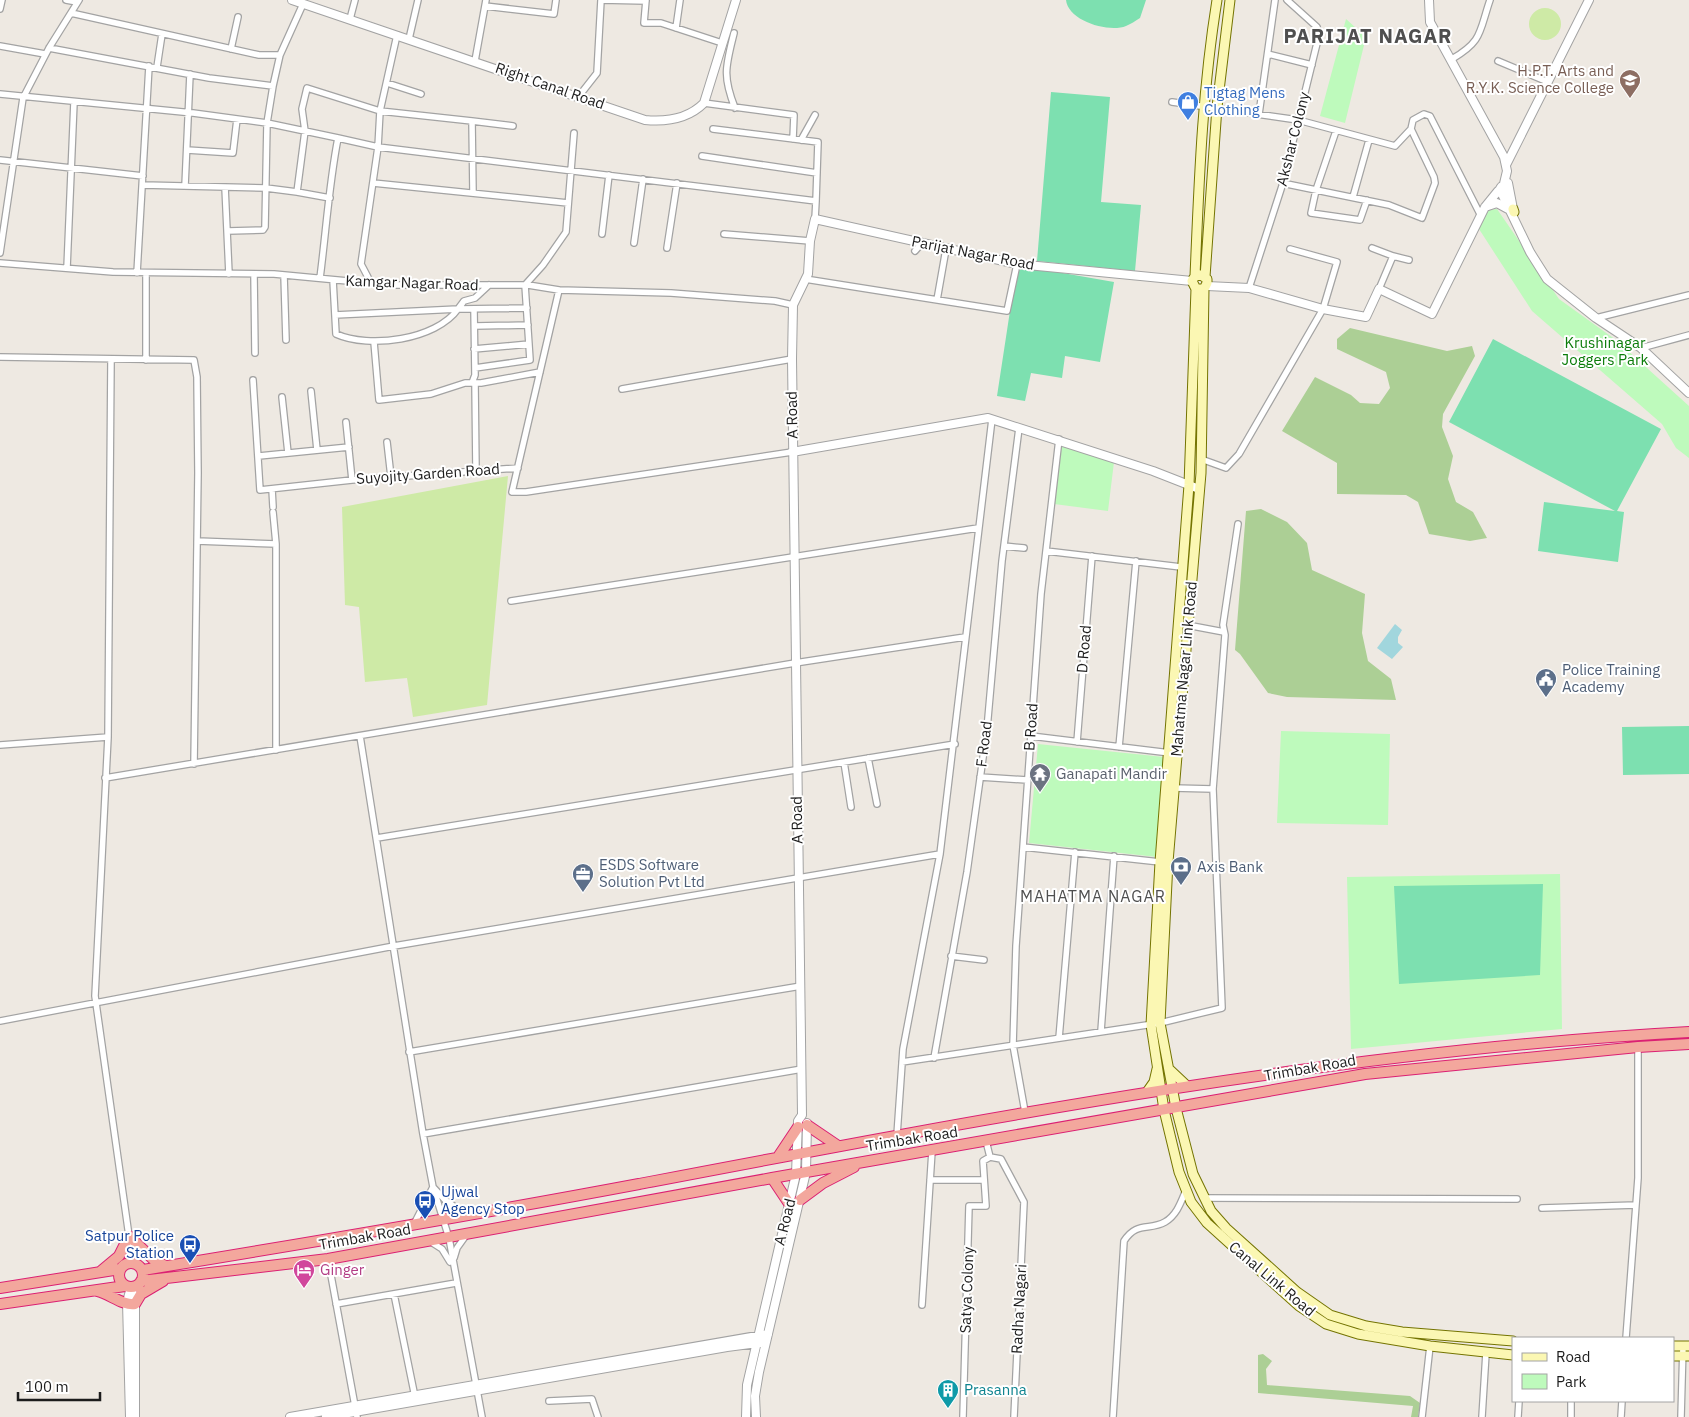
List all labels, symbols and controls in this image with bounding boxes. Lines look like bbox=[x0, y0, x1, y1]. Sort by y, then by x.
district label: PARIJAT NAGAR bbox=[1283, 22, 1453, 49]
street label: Right Canal Road bbox=[493, 58, 607, 113]
place label: H.P.T. Arts and R.Y.K. Science College bbox=[1466, 61, 1614, 97]
school or university icon: H.P.T. Arts and R.Y.K. Science College bbox=[1618, 68, 1642, 99]
place label: Tigtag Mens Clothing bbox=[1204, 83, 1285, 119]
street label: Akshar Colony bbox=[1272, 89, 1314, 188]
shop icon: Tigtag Mens Clothing bbox=[1176, 90, 1200, 121]
street label: Parijat Nagar Road bbox=[910, 231, 1036, 274]
street label: Kamgar Nagar Road bbox=[345, 271, 479, 294]
park label: Krushinagar Joggers Park bbox=[1562, 333, 1648, 369]
street label: A Road bbox=[782, 391, 801, 439]
street label: Suyojity Garden Road bbox=[355, 459, 501, 488]
street label: Mahatma Nagar Link Road bbox=[1166, 581, 1201, 757]
street label: D Road bbox=[1072, 624, 1095, 674]
place label: Police Training Academy bbox=[1562, 660, 1660, 696]
public building icon: Police Training Academy bbox=[1534, 667, 1558, 698]
street label: B Road bbox=[1019, 702, 1042, 751]
street label: F Road bbox=[971, 720, 996, 768]
temple icon: Ganapati Mandir bbox=[1028, 762, 1052, 793]
place label: Ganapati Mandir bbox=[1056, 764, 1167, 783]
street label: A Road bbox=[787, 796, 806, 844]
place label: ESDS Software Solution Pvt Ltd bbox=[599, 855, 705, 891]
bank icon: Axis Bank bbox=[1169, 855, 1193, 886]
place label: Axis Bank bbox=[1197, 857, 1263, 876]
office icon: ESDS Software Solution Pvt Ltd bbox=[571, 862, 595, 893]
district label: MAHATMA NAGAR bbox=[1020, 886, 1166, 906]
street label: Trimbak Road bbox=[1263, 1050, 1357, 1085]
street label: Trimbak Road bbox=[865, 1122, 959, 1155]
place label: Ujwal Agency Stop bbox=[441, 1182, 525, 1218]
bus stop icon: Ujwal Agency Stop bbox=[413, 1189, 437, 1220]
street label: A Road bbox=[770, 1196, 799, 1247]
street label: Trimbak Road bbox=[318, 1219, 412, 1254]
place label: Satpur Police Station bbox=[85, 1226, 174, 1262]
bus stop icon: Satpur Police Station bbox=[178, 1233, 202, 1264]
street label: Canal Link Road bbox=[1225, 1237, 1319, 1320]
street label: Satya Colony bbox=[955, 1246, 978, 1334]
hotel icon: Ginger bbox=[292, 1258, 316, 1289]
place label: Ginger bbox=[320, 1260, 365, 1279]
street label: Radha Nagari bbox=[1007, 1264, 1030, 1354]
legend bbox=[1512, 1337, 1674, 1402]
text: Road bbox=[1556, 1347, 1591, 1366]
scale bar bbox=[18, 1370, 100, 1402]
text: Park bbox=[1556, 1372, 1586, 1391]
text: 100 m bbox=[25, 1377, 69, 1396]
building icon: Prasanna bbox=[936, 1378, 960, 1409]
place label: Prasanna bbox=[964, 1380, 1027, 1399]

